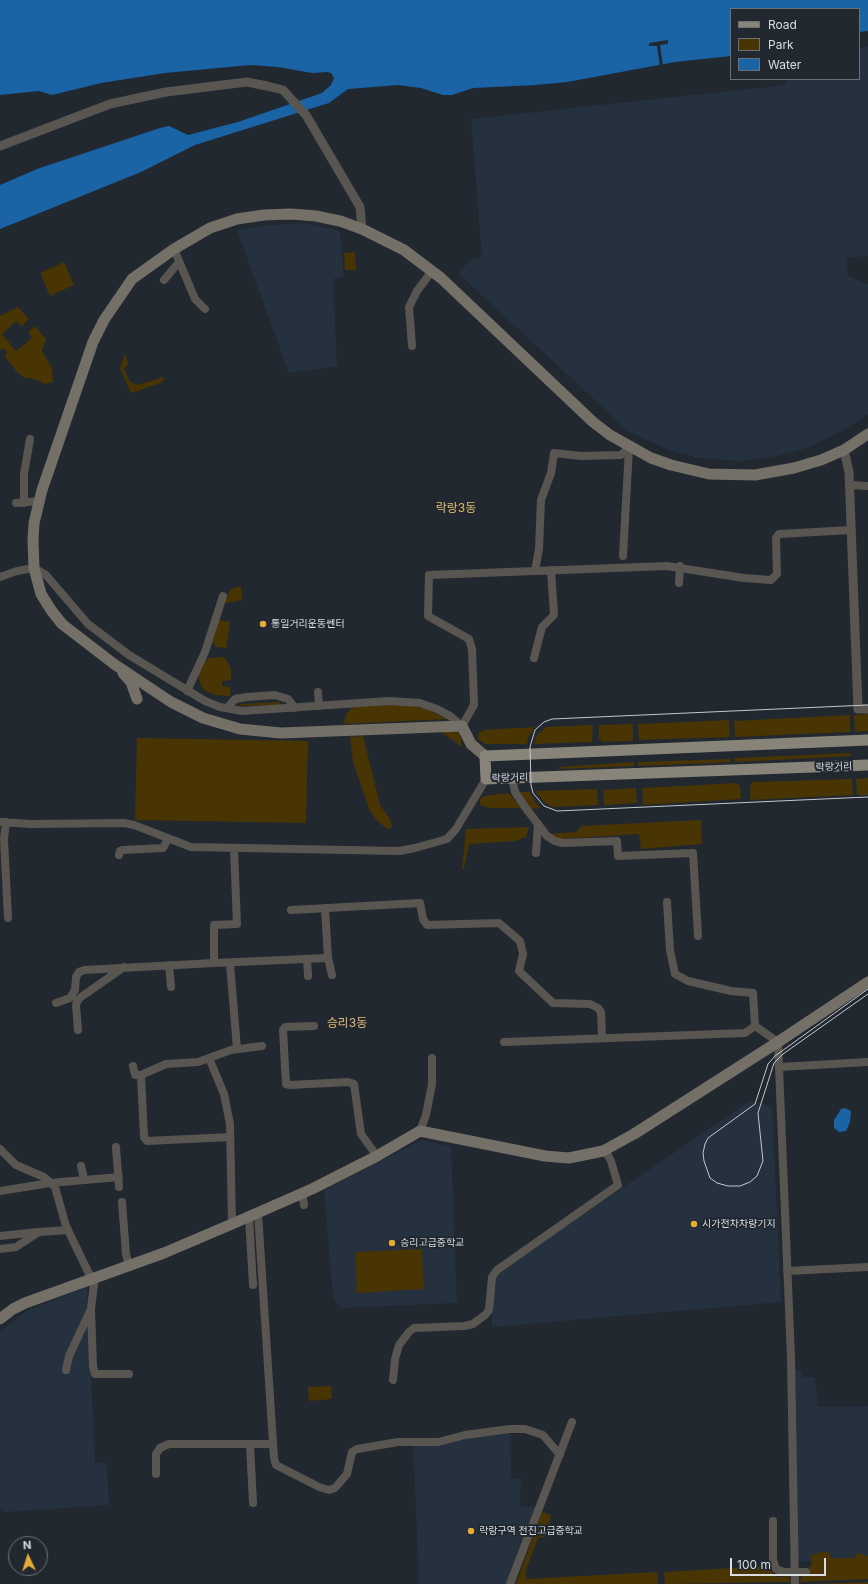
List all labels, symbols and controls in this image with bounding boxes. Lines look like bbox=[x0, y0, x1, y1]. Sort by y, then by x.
legend bbox=[730, 8, 860, 80]
text: Road bbox=[768, 17, 797, 32]
text: Park bbox=[768, 37, 794, 52]
text: Water bbox=[768, 57, 801, 72]
district label: 락랑3동 bbox=[436, 501, 476, 515]
place label: 통일거리운동쎈터 bbox=[271, 618, 345, 630]
marker: 통일거리운동쎈터 bbox=[258, 619, 268, 629]
street label: 락랑거리 bbox=[815, 760, 853, 774]
street label: 락랑거리 bbox=[491, 771, 529, 785]
district label: 승리3동 bbox=[327, 1016, 367, 1030]
place label: 시가전차차량기지 bbox=[702, 1218, 776, 1230]
marker: 시가전차차량기지 bbox=[689, 1219, 699, 1229]
place label: 승리고급중학교 bbox=[400, 1237, 464, 1249]
marker: 승리고급중학교 bbox=[387, 1238, 397, 1248]
place label: 락랑구역 전진고급중학교 bbox=[479, 1525, 583, 1537]
marker: 락랑구역 전진고급중학교 bbox=[466, 1526, 476, 1536]
north arrow bbox=[8, 1536, 48, 1576]
text: N bbox=[23, 1538, 32, 1552]
scale bar bbox=[732, 1550, 828, 1576]
text: 100 m bbox=[737, 1557, 771, 1572]

